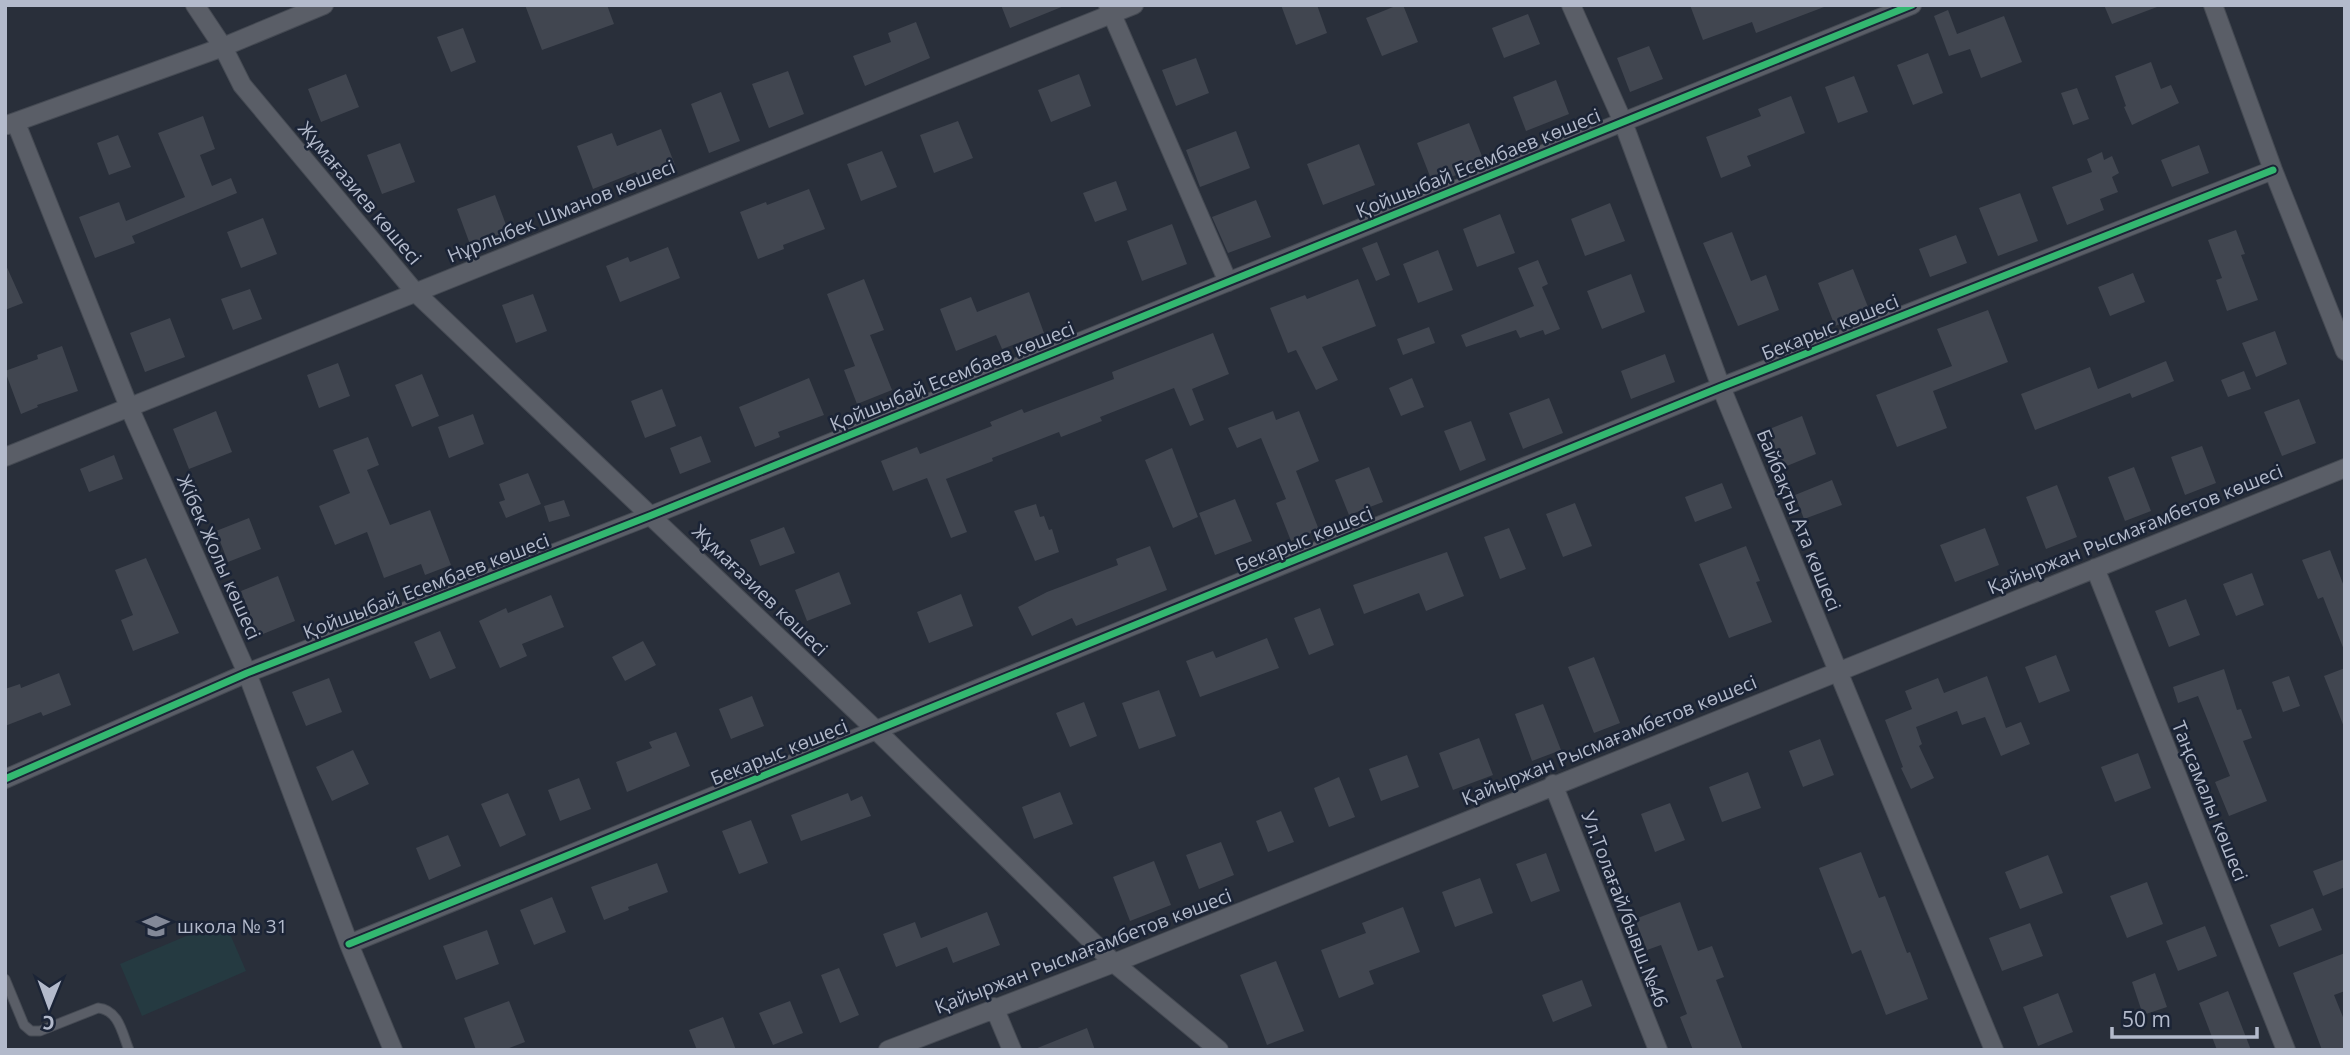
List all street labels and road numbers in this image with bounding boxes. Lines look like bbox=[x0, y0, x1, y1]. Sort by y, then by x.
street label: Қойшыбай Есембаев көшесі bbox=[1352, 102, 1604, 224]
street label: Жұмағазиев көшесі bbox=[292, 116, 428, 270]
street label: Нұрлыбек Шманов көшесі bbox=[443, 153, 679, 269]
street label: Бекарыс көшесі bbox=[1758, 288, 1902, 366]
street label: Қойшыбай Есембаев көшесі bbox=[826, 315, 1078, 437]
street label: Байбақты Ата көшесі bbox=[1751, 425, 1847, 615]
street label: Қайыржан Рысмағамбетов көшесі bbox=[1984, 458, 2286, 600]
street label: Жібек Жолы көшесі bbox=[171, 470, 267, 644]
street label: Бекарыс көшесі bbox=[1232, 500, 1376, 578]
street label: Жұмағазиев көшесі bbox=[687, 518, 833, 662]
street label: Қойшыбай Есембаев көшесі bbox=[299, 527, 553, 645]
street label: Қайыржан Рысмағамбетов көшесі bbox=[1458, 669, 1760, 811]
street label: Бекарыс көшесі bbox=[707, 713, 851, 791]
street label: Таңсамалы көшесі bbox=[2166, 717, 2254, 885]
street label: Ул.Толағай/бывш.№46 bbox=[1576, 807, 1674, 1011]
street label: Қайыржан Рысмағамбетов көшесі bbox=[931, 882, 1235, 1020]

